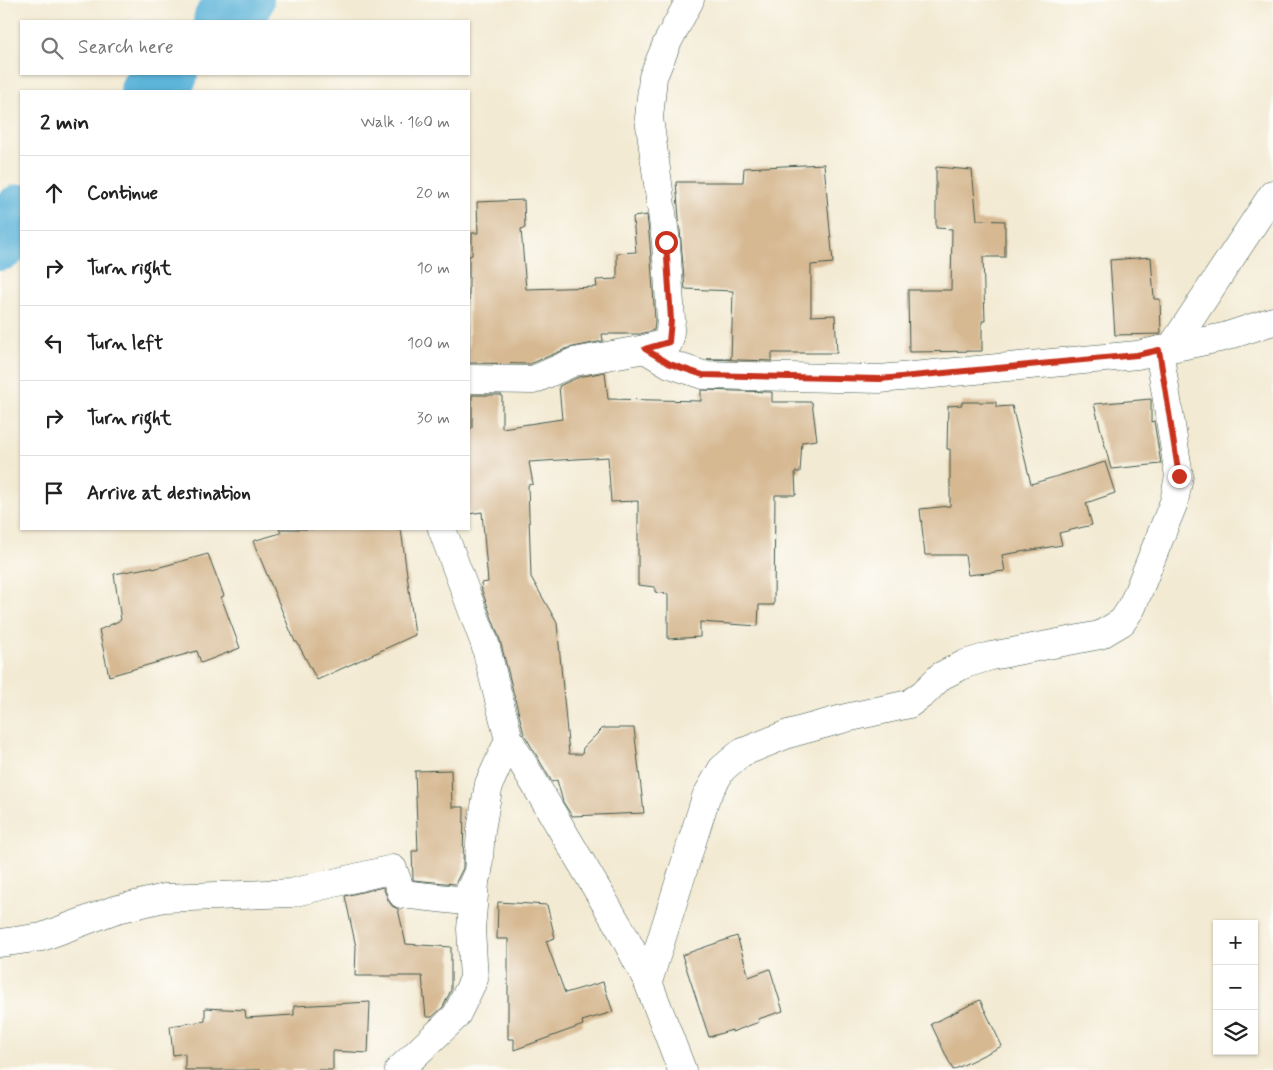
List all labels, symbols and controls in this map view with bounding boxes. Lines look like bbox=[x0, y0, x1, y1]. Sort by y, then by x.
search box bbox=[20, 20, 470, 75]
icon: search bbox=[38, 34, 66, 62]
text: Search here bbox=[78, 35, 174, 60]
text: 2 min bbox=[40, 109, 89, 137]
text: Walk · 160 m bbox=[360, 112, 450, 133]
icon: ahead bbox=[40, 179, 68, 207]
text: Continue bbox=[87, 181, 158, 206]
text: 20 m bbox=[416, 183, 450, 204]
route start bbox=[655, 231, 678, 254]
icon: right bbox=[40, 254, 68, 282]
text: Turn right bbox=[87, 256, 171, 281]
text: 10 m bbox=[417, 258, 450, 279]
icon: left bbox=[40, 329, 68, 357]
text: Turn left bbox=[87, 331, 163, 356]
text: 100 m bbox=[407, 333, 450, 354]
icon: right bbox=[40, 404, 68, 432]
text: Turn right bbox=[87, 406, 171, 431]
text: 30 m bbox=[417, 408, 450, 429]
route end bbox=[1168, 465, 1191, 488]
icon: arrive bbox=[40, 479, 68, 507]
text: Arrive at destination bbox=[87, 481, 251, 506]
map controls bbox=[1213, 920, 1258, 1055]
button: + bbox=[1213, 920, 1258, 965]
button: − bbox=[1213, 965, 1258, 1010]
button: layers bbox=[1213, 1010, 1258, 1055]

